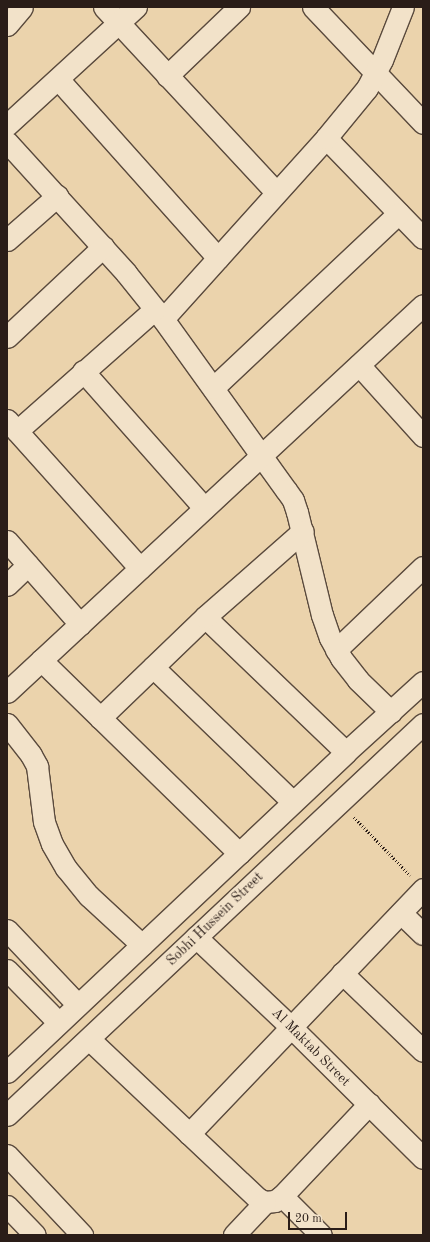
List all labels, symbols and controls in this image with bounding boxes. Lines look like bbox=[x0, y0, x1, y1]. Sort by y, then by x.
street label: Sobhi Hussein Street bbox=[163, 869, 267, 969]
street label: Al Maktab Street bbox=[268, 1004, 354, 1090]
scale bar bbox=[290, 1204, 349, 1230]
text: 20 m bbox=[295, 1213, 322, 1225]

